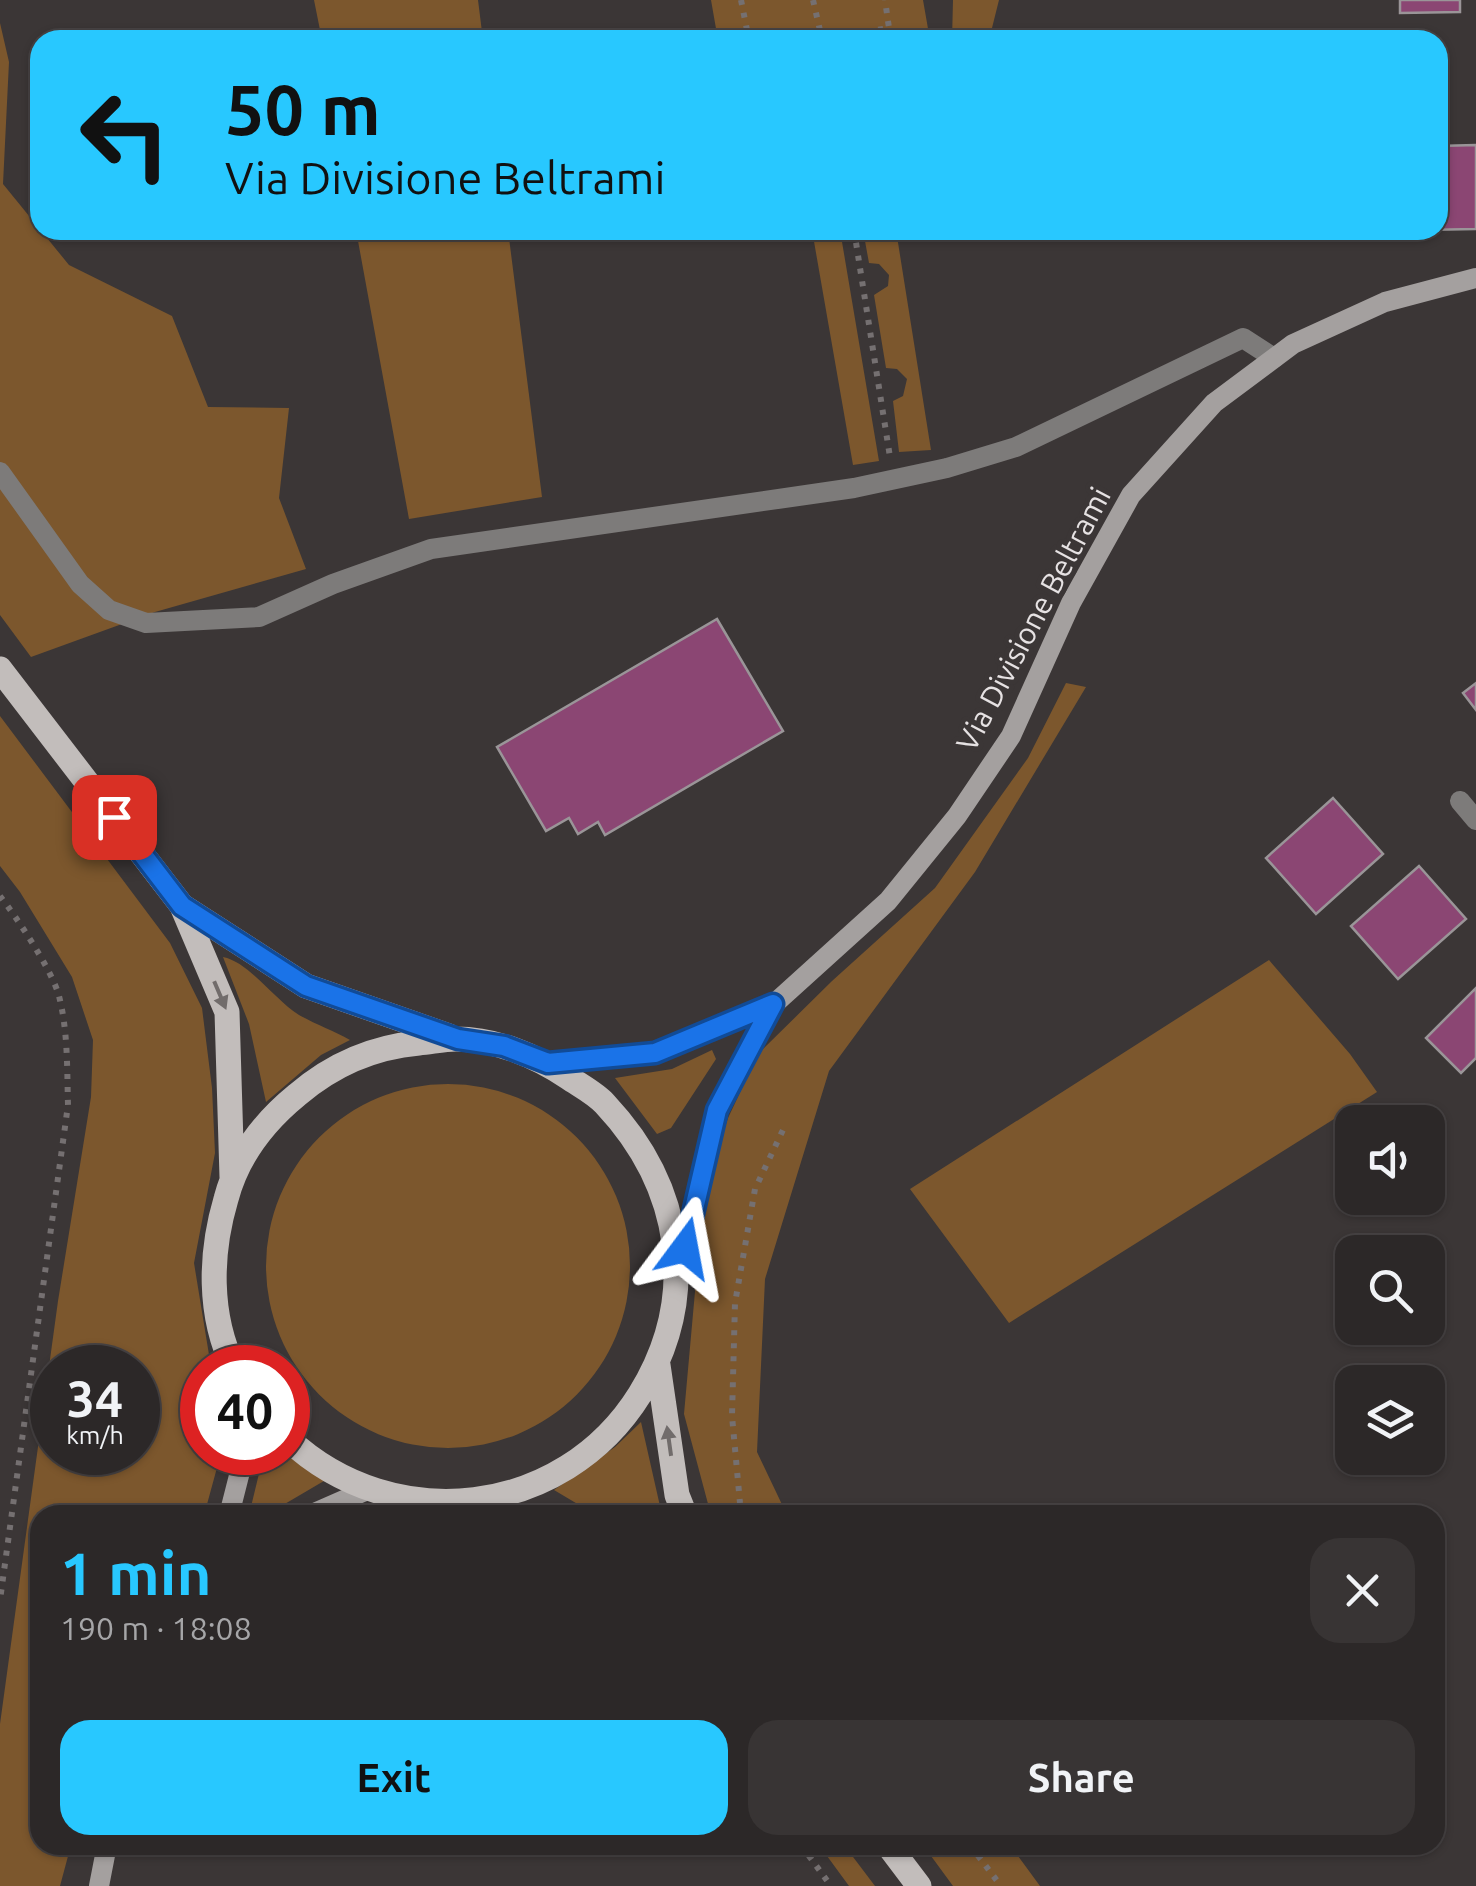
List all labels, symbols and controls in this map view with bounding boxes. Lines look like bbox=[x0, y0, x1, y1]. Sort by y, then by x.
icon: left bbox=[60, 70, 190, 200]
text: 50 m bbox=[225, 70, 381, 148]
text: Via Divisione Beltrami bbox=[225, 152, 665, 203]
street label: Via Divisione Beltrami bbox=[949, 481, 1117, 757]
pin bbox=[72, 775, 157, 860]
icon: arrive bbox=[87, 790, 142, 845]
one-way arrow bbox=[212, 980, 228, 1010]
map controls bbox=[1335, 1105, 1445, 1475]
button: sound bbox=[1335, 1105, 1445, 1215]
position arrow bbox=[633, 1196, 737, 1300]
button: search bbox=[1335, 1235, 1445, 1345]
speed limit sign: 40 bbox=[180, 1345, 310, 1475]
button: layers bbox=[1335, 1365, 1445, 1475]
text: 34 bbox=[67, 1370, 123, 1426]
text: km/h bbox=[66, 1421, 124, 1449]
one-way arrow bbox=[660, 1424, 676, 1456]
button: close bbox=[1310, 1538, 1415, 1643]
text: 1 min bbox=[60, 1539, 212, 1606]
text: 190 m · 18:08 bbox=[60, 1610, 252, 1646]
button: Exit bbox=[60, 1720, 728, 1835]
button: Share bbox=[748, 1720, 1415, 1835]

